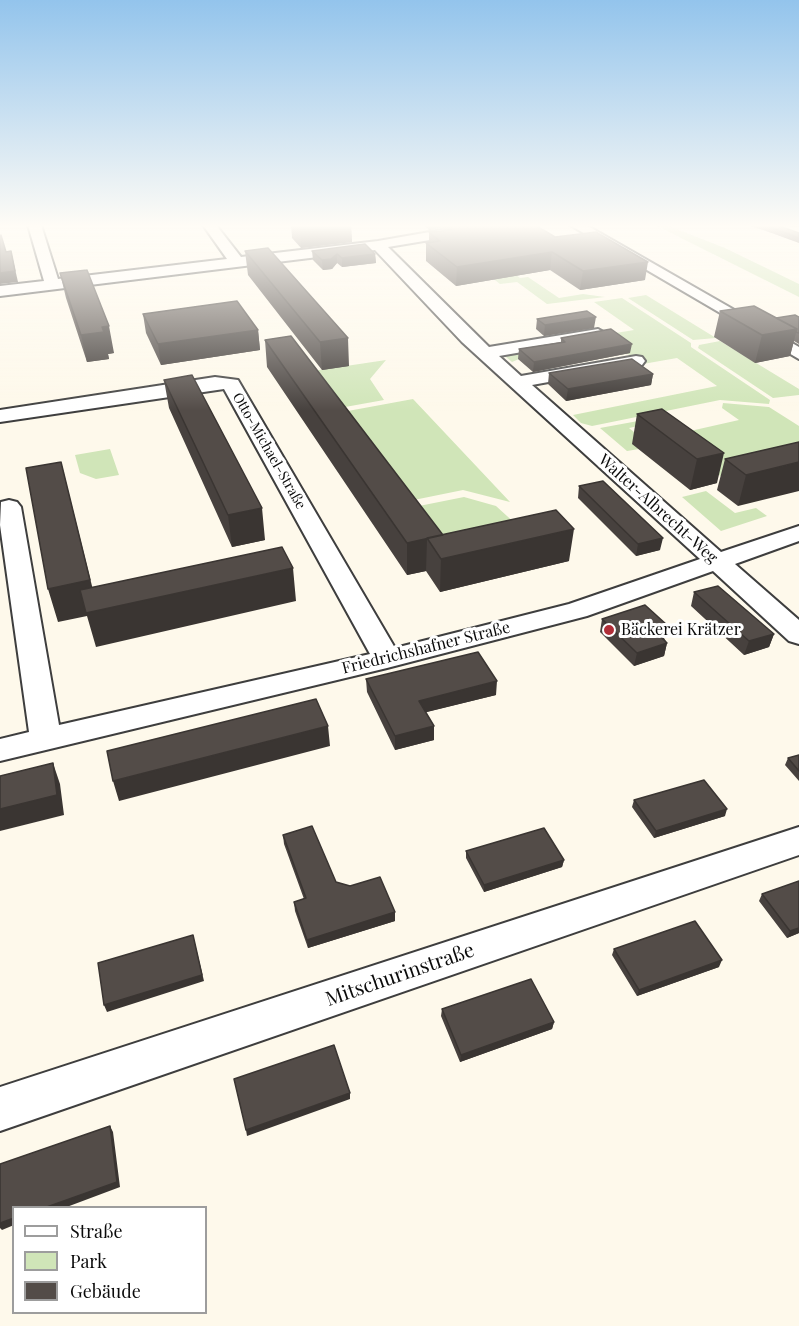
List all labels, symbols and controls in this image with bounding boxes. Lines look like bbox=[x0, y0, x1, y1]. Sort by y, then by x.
street label: Otto-Michael-Straße bbox=[229, 390, 309, 512]
street label: Walter-Albrecht-Weg bbox=[594, 450, 722, 568]
street label: Friedrichshafner Straße bbox=[340, 618, 512, 678]
place label: Bäckerei Krätzer bbox=[621, 620, 741, 640]
marker: Bäckerei Krätzer bbox=[602, 623, 616, 637]
street label: Mitschurinstraße bbox=[322, 938, 478, 1012]
legend bbox=[12, 1206, 207, 1314]
text: Straße bbox=[70, 1219, 123, 1243]
text: Park bbox=[70, 1249, 107, 1273]
text: Gebäude bbox=[70, 1279, 141, 1303]

